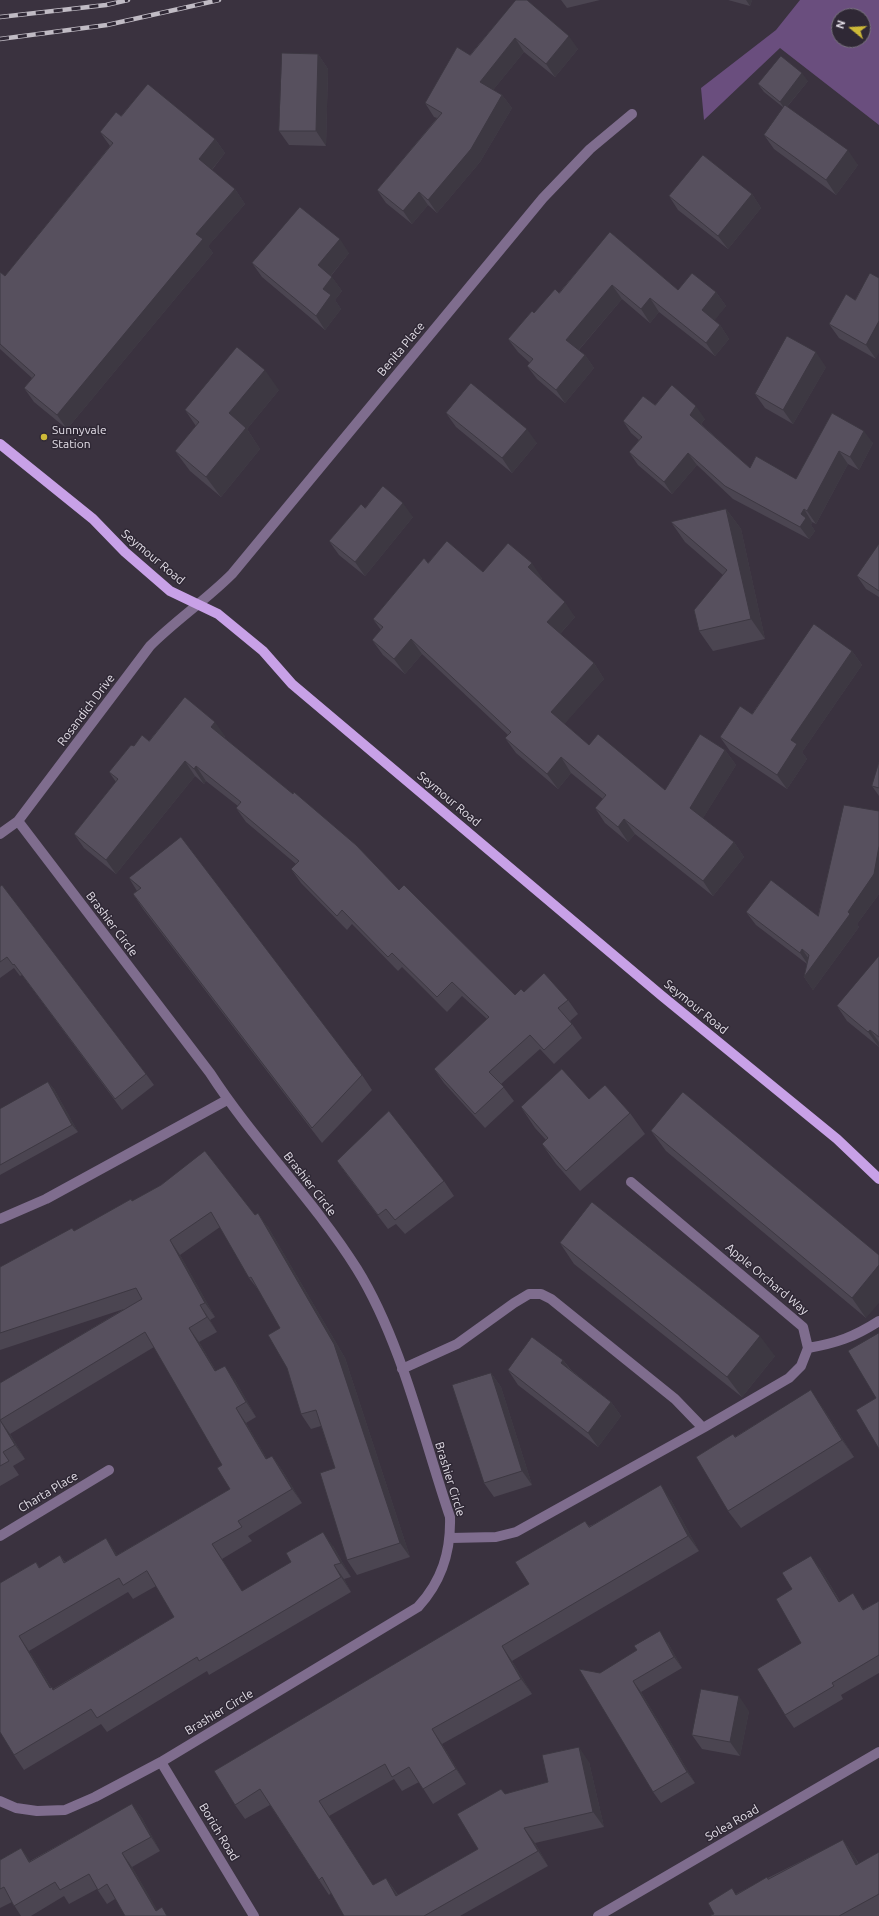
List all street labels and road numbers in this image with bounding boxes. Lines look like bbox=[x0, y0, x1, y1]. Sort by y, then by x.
street label: Benita Place bbox=[374, 319, 428, 379]
street label: Seymour Road bbox=[119, 526, 187, 588]
street label: Rosandich Drive bbox=[54, 671, 118, 749]
street label: Seymour Road bbox=[415, 768, 483, 830]
street label: Brashier Circle bbox=[83, 889, 141, 959]
street label: Seymour Road bbox=[661, 977, 731, 1037]
street label: Brashier Circle bbox=[281, 1149, 339, 1219]
street label: Apple Orchard Way bbox=[723, 1240, 811, 1318]
street label: Brashier Circle bbox=[432, 1440, 468, 1518]
street label: Charta Place bbox=[15, 1469, 81, 1515]
street label: Brashier Circle bbox=[182, 1686, 256, 1738]
street label: Borich Road bbox=[196, 1800, 242, 1864]
street label: Solea Road bbox=[703, 1802, 761, 1844]

